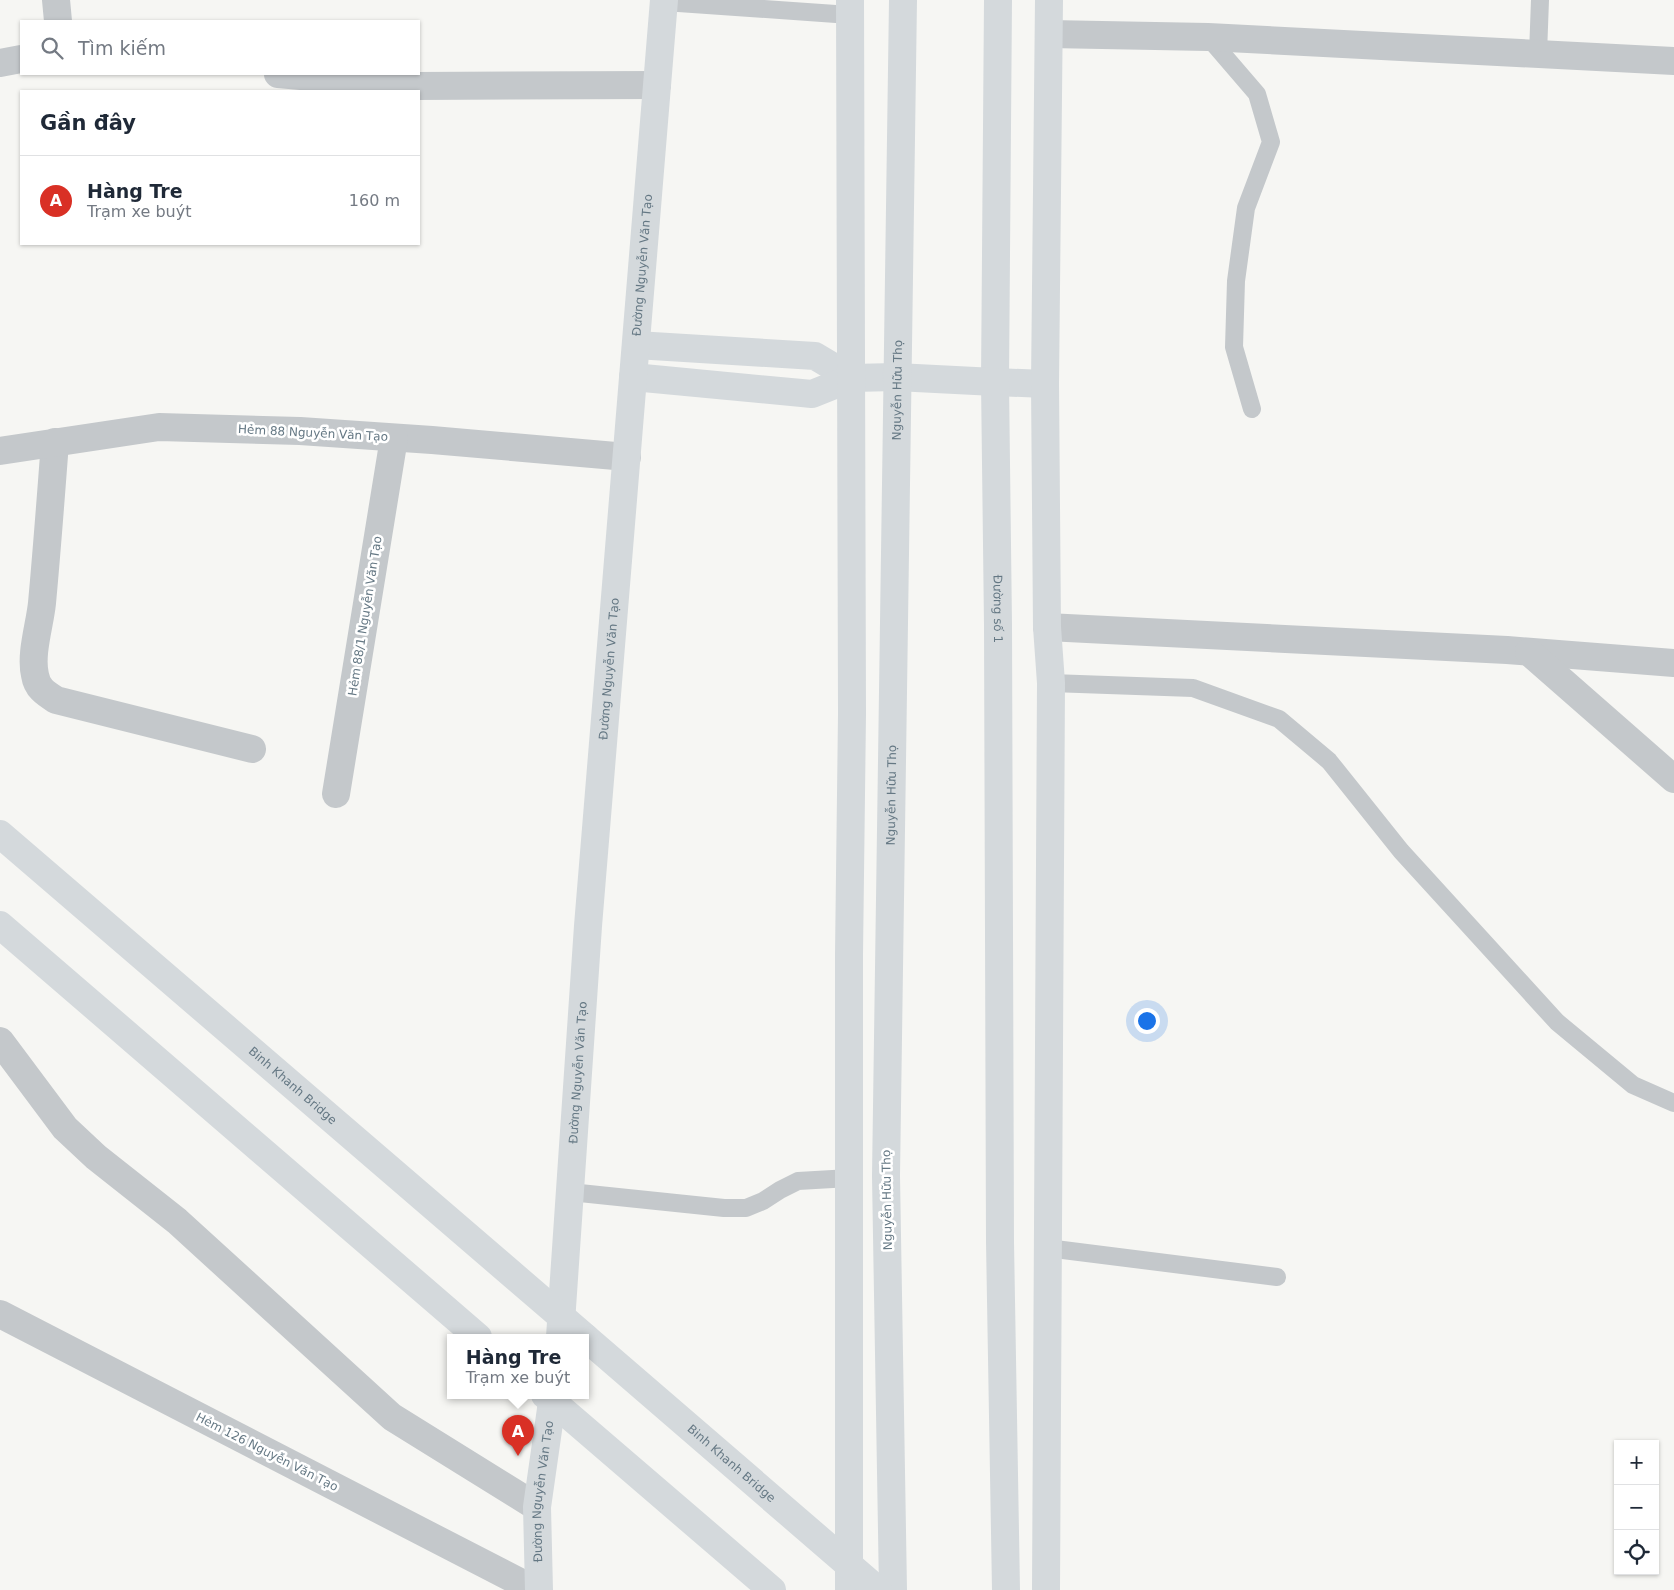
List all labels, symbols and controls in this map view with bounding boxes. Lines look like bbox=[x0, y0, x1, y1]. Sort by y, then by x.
search box bbox=[20, 20, 420, 75]
icon: search bbox=[38, 34, 66, 62]
text: Tìm kiếm bbox=[78, 37, 166, 59]
text: Gần đây bbox=[40, 111, 136, 135]
text: Hàng Tre bbox=[87, 180, 183, 202]
text: A bbox=[50, 191, 62, 210]
text: 160 m bbox=[349, 191, 400, 210]
street label: Đường Nguyễn Văn Tạo bbox=[629, 194, 655, 337]
text: Trạm xe buýt bbox=[87, 202, 191, 221]
street label: Nguyễn Hữu Thọ bbox=[890, 340, 905, 441]
street label: Hẻm 88 Nguyễn Văn Tạo bbox=[238, 422, 388, 444]
street label: Hẻm 88/1 Nguyễn Văn Tạo bbox=[345, 535, 385, 697]
street label: Đường số 1 bbox=[990, 575, 1005, 643]
street label: Đường Nguyễn Văn Tạo bbox=[596, 597, 622, 740]
street label: Nguyễn Hữu Thọ bbox=[884, 745, 899, 845]
street label: Đường Nguyễn Văn Tạo bbox=[566, 1001, 590, 1144]
your location bbox=[1134, 1008, 1160, 1034]
street label: Binh Khanh Bridge bbox=[246, 1044, 340, 1127]
street label: Nguyễn Hữu Thọ bbox=[879, 1150, 895, 1250]
popup bbox=[447, 1334, 589, 1399]
text: Hàng Tre bbox=[466, 1346, 561, 1368]
text: Trạm xe buýt bbox=[466, 1368, 570, 1387]
street label: Hẻm 126 Nguyễn Văn Tạo bbox=[194, 1410, 340, 1494]
pin: A bbox=[502, 1415, 534, 1456]
street label: Đường Nguyễn Văn Tạo bbox=[530, 1420, 556, 1562]
street label: Binh Khanh Bridge bbox=[685, 1422, 778, 1505]
map controls bbox=[1614, 1440, 1659, 1575]
button: + bbox=[1614, 1440, 1659, 1485]
button: − bbox=[1614, 1485, 1659, 1530]
button: locate bbox=[1614, 1530, 1659, 1575]

